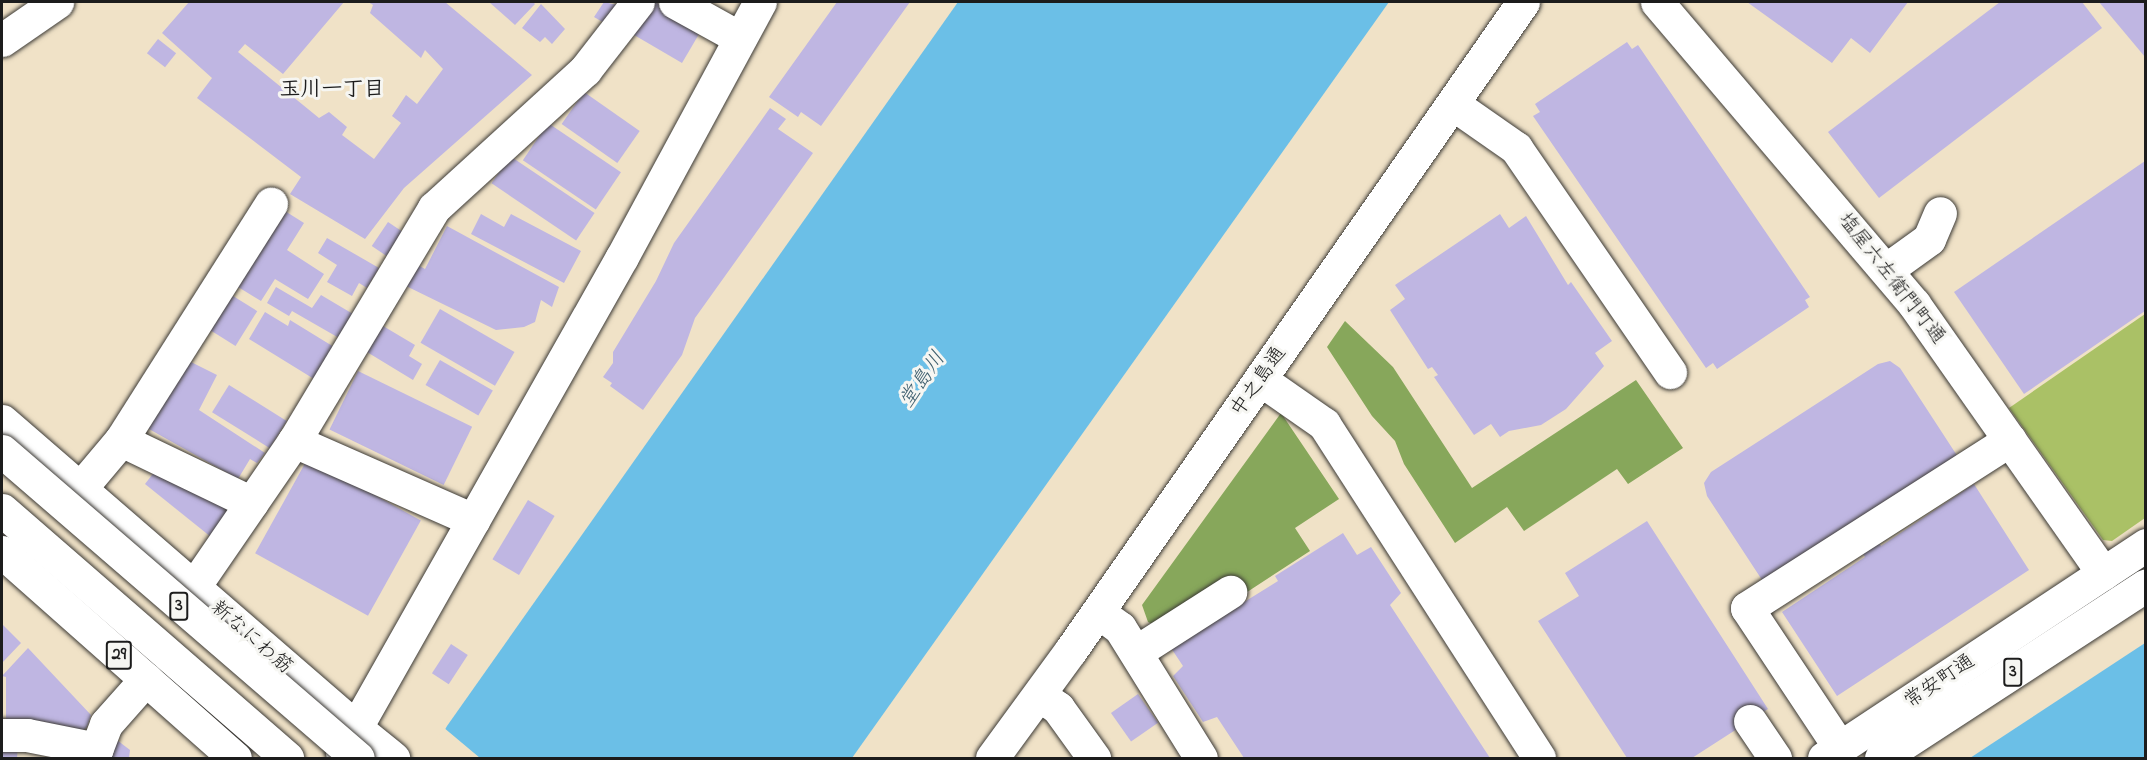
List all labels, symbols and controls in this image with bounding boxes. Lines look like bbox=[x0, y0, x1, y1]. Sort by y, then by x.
district label: 玉川一丁目 bbox=[280, 77, 384, 103]
street label: 塩屋六左衛門町通 bbox=[1832, 209, 1950, 349]
street label: 中之島通 bbox=[1226, 342, 1292, 422]
water label: 堂島川 bbox=[895, 347, 951, 413]
road number: 3 bbox=[168, 591, 190, 621]
street label: 新なにわ筋 bbox=[205, 596, 297, 680]
road number: 29 bbox=[106, 640, 132, 670]
street label: 常安町通 bbox=[1900, 650, 1980, 714]
road number: 3 bbox=[2002, 657, 2024, 687]

